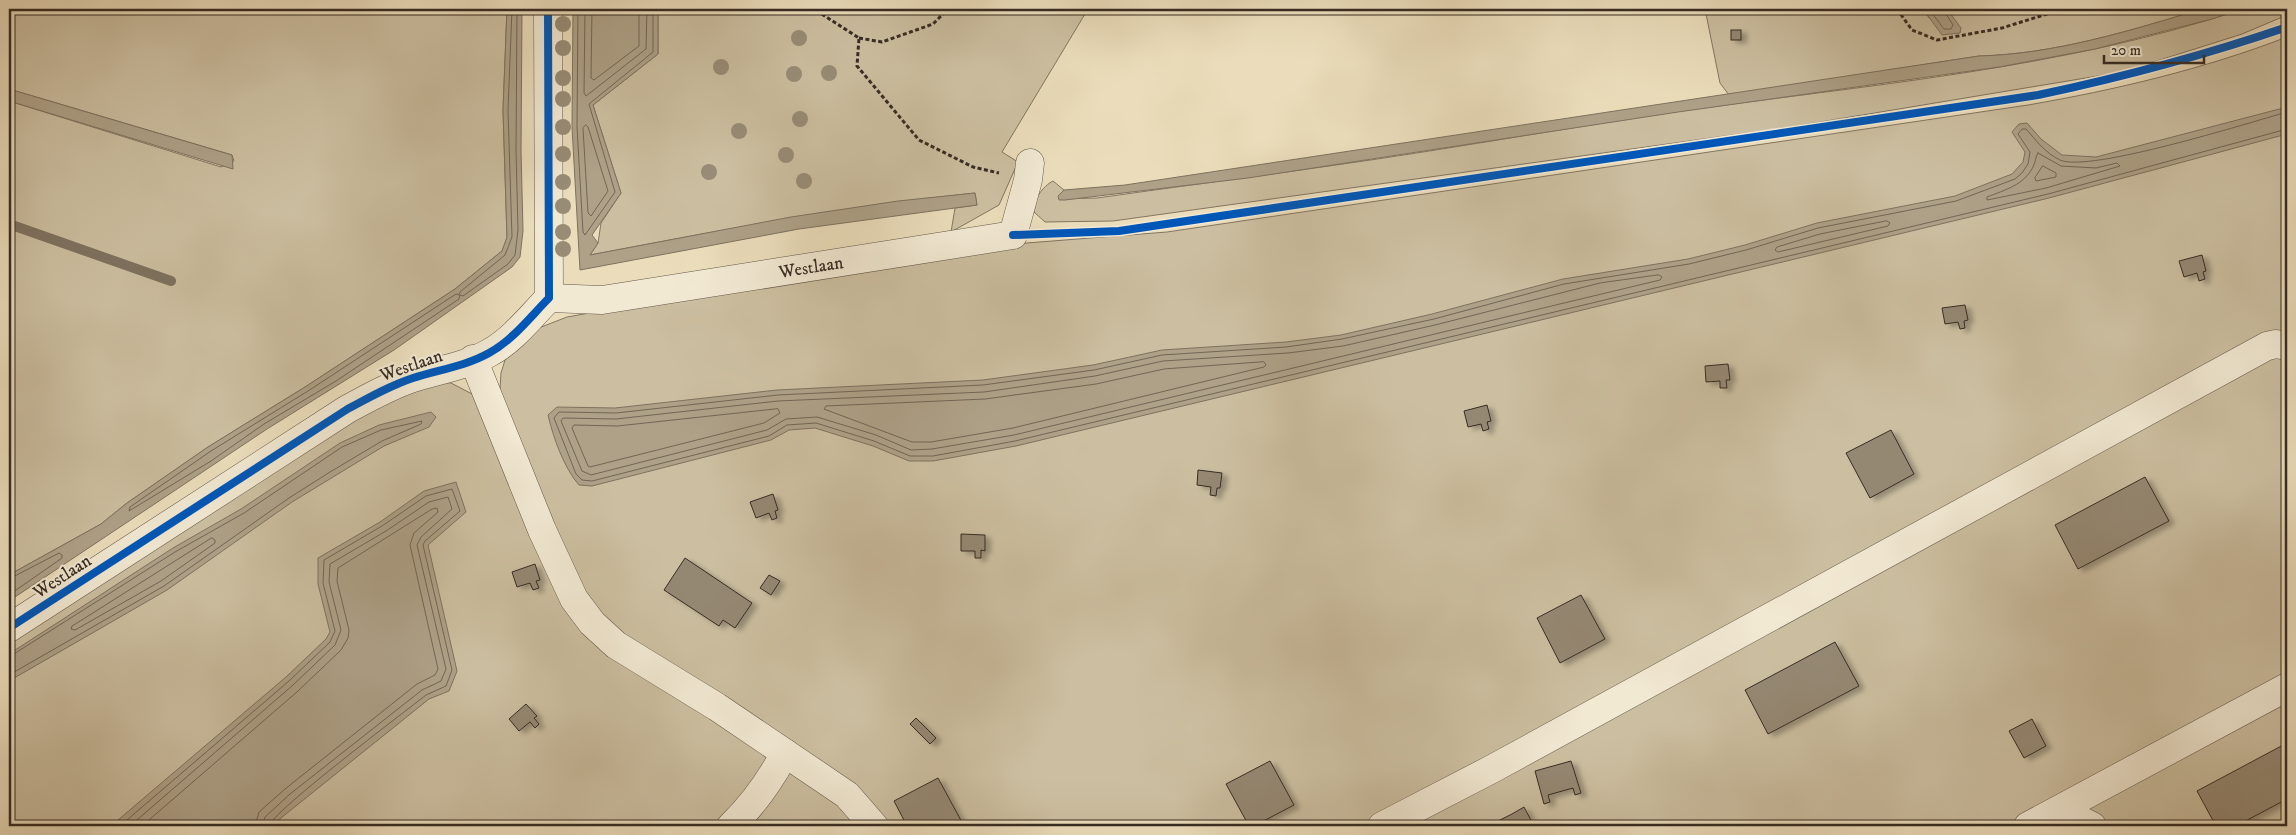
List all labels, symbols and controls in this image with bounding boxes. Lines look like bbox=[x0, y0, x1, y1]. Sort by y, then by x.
scale bar bbox=[2104, 32, 2204, 64]
text: 20 m bbox=[2111, 41, 2141, 60]
street label: Westlaan bbox=[776, 252, 846, 284]
street label: Westlaan bbox=[376, 345, 446, 387]
street label: Westlaan bbox=[28, 550, 96, 604]

